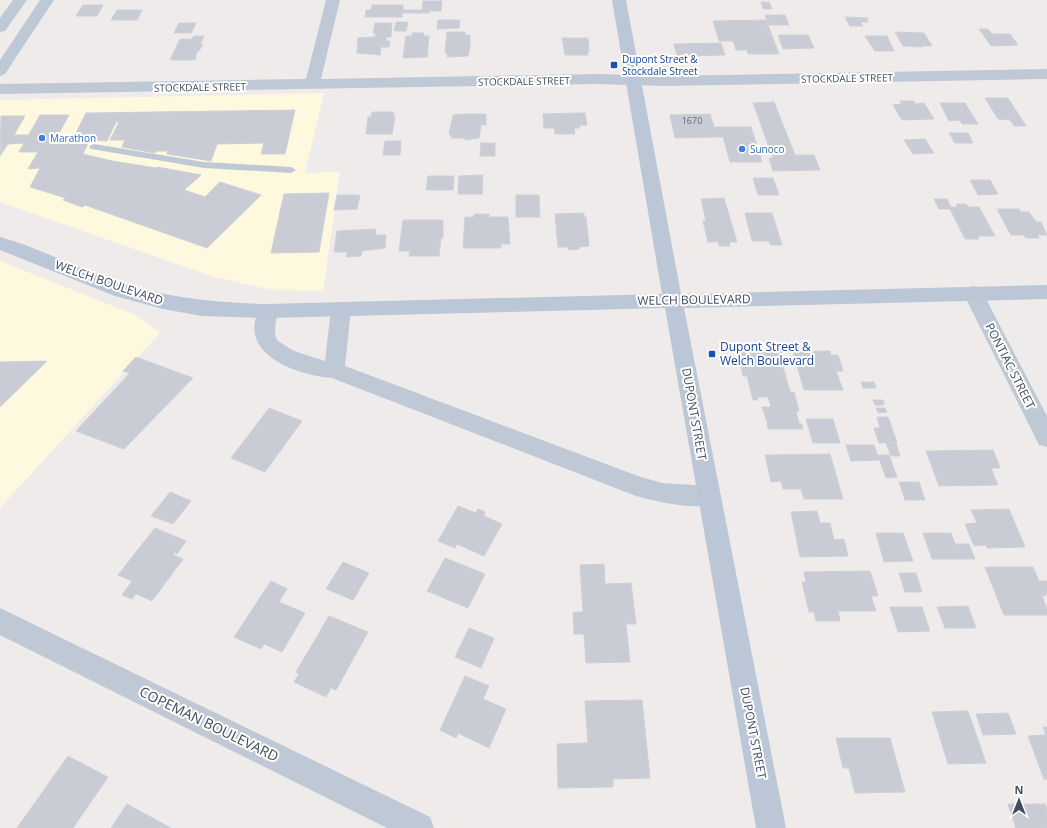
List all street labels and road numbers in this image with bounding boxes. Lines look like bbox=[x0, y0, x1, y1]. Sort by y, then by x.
street label: STOCKDALE STREET bbox=[801, 70, 894, 86]
street label: STOCKDALE STREET bbox=[478, 73, 571, 89]
street label: STOCKDALE STREET bbox=[154, 79, 247, 95]
street label: WELCH BOULEVARD bbox=[53, 256, 165, 309]
street label: WELCH BOULEVARD bbox=[637, 290, 751, 309]
street label: PONTIAC STREET bbox=[981, 320, 1040, 412]
street label: DUPONT STREET bbox=[678, 366, 711, 462]
street label: COPEMAN BOULEVARD bbox=[136, 682, 282, 766]
street label: DUPONT STREET bbox=[736, 685, 771, 781]

